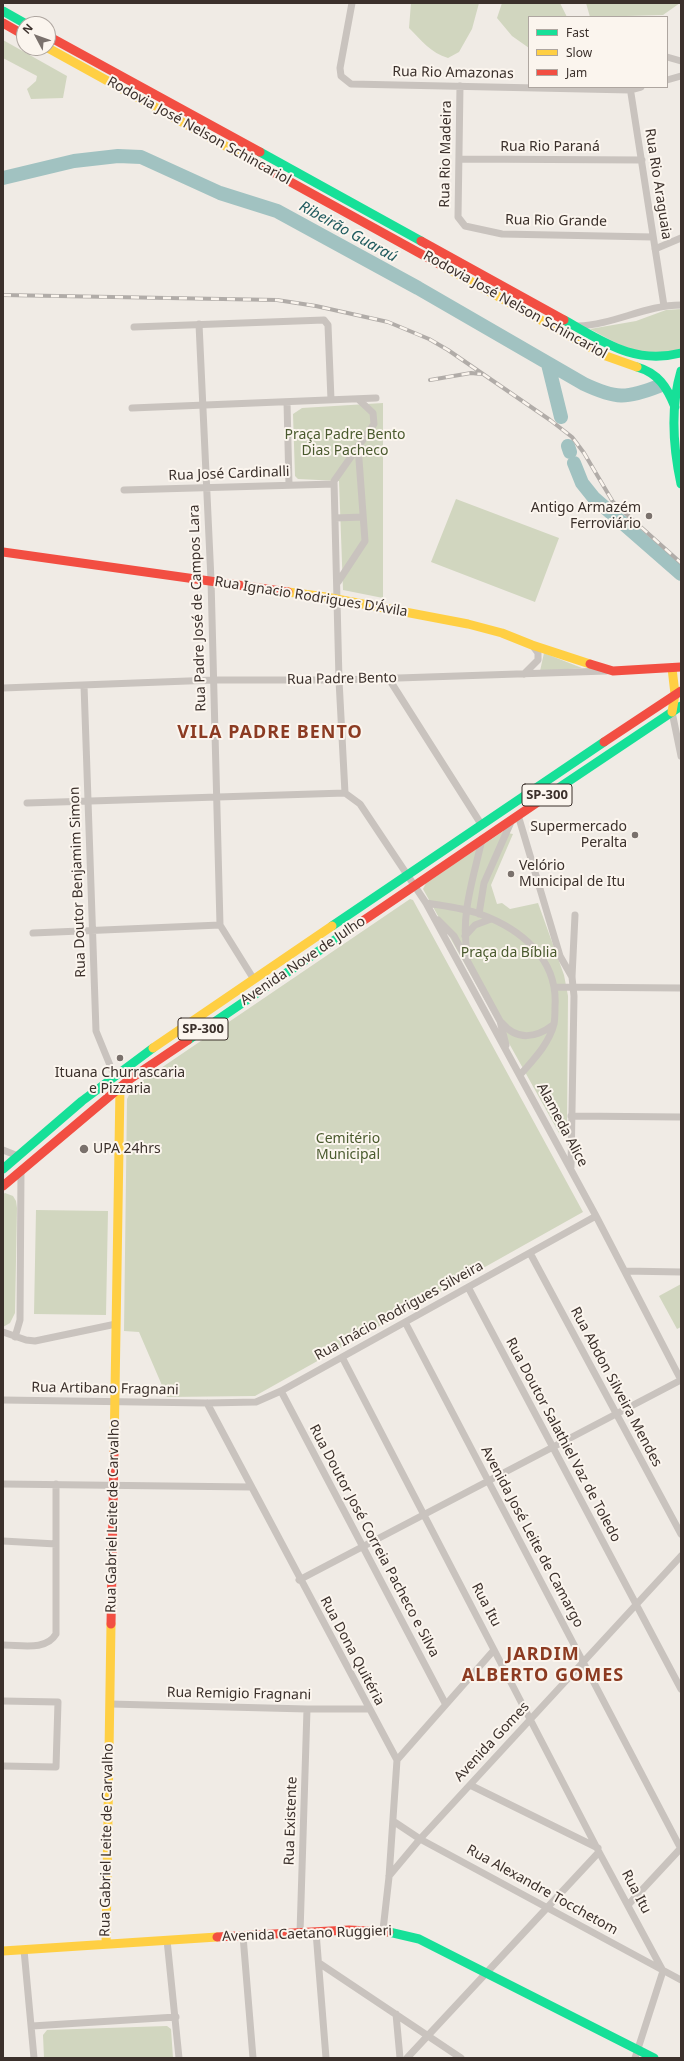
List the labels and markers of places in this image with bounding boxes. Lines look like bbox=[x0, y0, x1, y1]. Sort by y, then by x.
place label: Antigo Armazém Ferroviário bbox=[531, 500, 641, 532]
marker: Antigo Armazém Ferroviário bbox=[644, 511, 654, 521]
place label: Supermercado Peralta bbox=[530, 819, 627, 852]
marker: Supermercado Peralta bbox=[630, 830, 640, 840]
place label: Velório Municipal de Itu bbox=[519, 858, 625, 890]
marker: Velório Municipal de Itu bbox=[506, 869, 516, 879]
marker: Ituana Churrascaria e Pizzaria bbox=[115, 1053, 125, 1063]
place label: Ituana Churrascaria e Pizzaria bbox=[55, 1065, 185, 1098]
place label: UPA 24hrs bbox=[93, 1141, 161, 1157]
marker: UPA 24hrs bbox=[78, 1143, 90, 1155]

